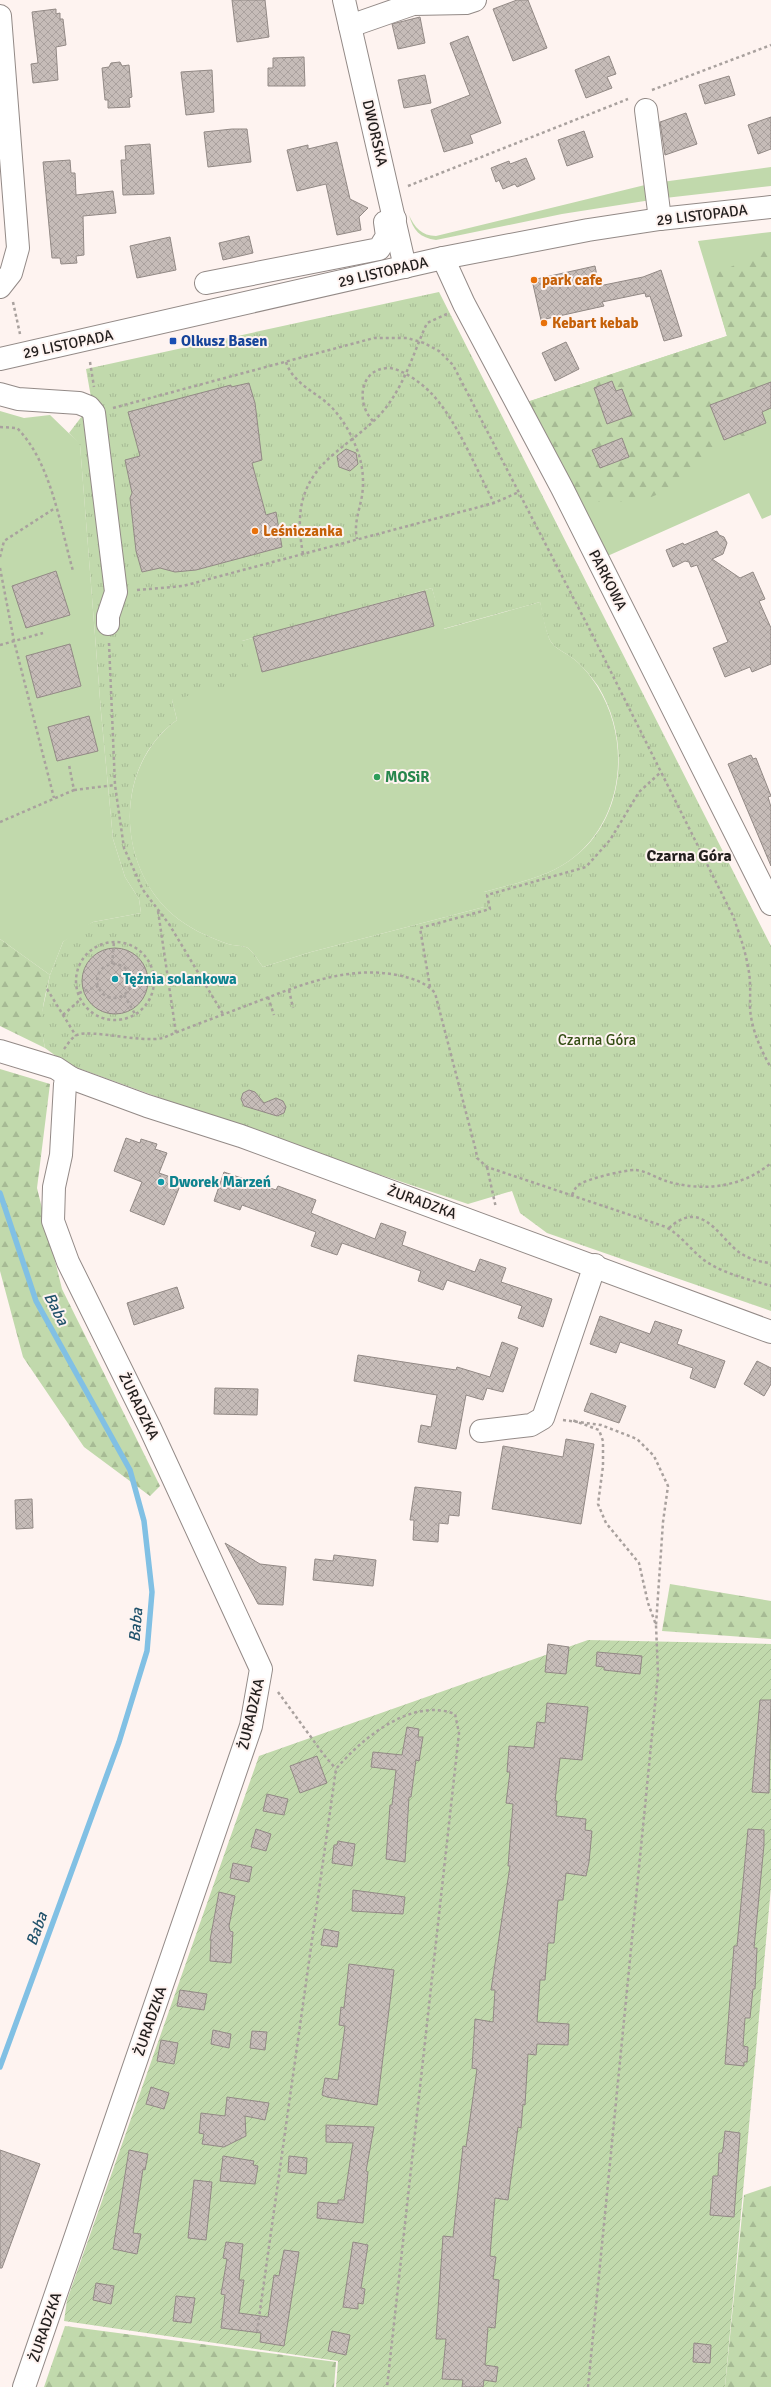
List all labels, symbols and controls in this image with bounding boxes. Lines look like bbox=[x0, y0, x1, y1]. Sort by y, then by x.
street label: DWORSKA bbox=[359, 98, 391, 168]
street label: 29 LISTOPADA bbox=[655, 200, 749, 230]
street label: 29 LISTOPADA bbox=[336, 253, 430, 291]
place label: park cafe bbox=[542, 271, 602, 289]
marker: park cafe bbox=[529, 275, 539, 285]
place label: Kebart kebab bbox=[552, 314, 639, 332]
marker: Kebart kebab bbox=[539, 318, 549, 328]
street label: 29 LISTOPADA bbox=[21, 326, 115, 362]
place label: Olkusz Basen bbox=[181, 332, 267, 350]
marker: Olkusz Basen bbox=[168, 336, 178, 346]
place label: Leśniczanka bbox=[263, 522, 343, 540]
marker: Leśniczanka bbox=[250, 526, 260, 536]
street label: PARKOWA bbox=[585, 547, 631, 613]
place label: MOSiR bbox=[385, 768, 430, 786]
marker: MOSiR bbox=[372, 772, 382, 782]
district label: Czarna Góra bbox=[646, 846, 732, 866]
place label: Tężnia solankowa bbox=[123, 970, 237, 988]
marker: Tężnia solankowa bbox=[110, 974, 120, 984]
park label: Czarna Góra bbox=[558, 1031, 636, 1049]
place label: Dworek Marzeń bbox=[169, 1173, 271, 1191]
marker: Dworek Marzeń bbox=[156, 1177, 166, 1187]
street label: ŻURADZKA bbox=[385, 1181, 459, 1223]
water label: Baba bbox=[39, 1289, 73, 1330]
street label: ŻURADZKA bbox=[115, 1369, 163, 1443]
water label: Baba bbox=[125, 1606, 148, 1643]
street label: ŻURADZKA bbox=[234, 1677, 268, 1751]
water label: Baba bbox=[22, 1909, 53, 1949]
street label: ŻURADZKA bbox=[130, 1984, 170, 2058]
street label: ŻURADZKA bbox=[25, 2290, 65, 2364]

